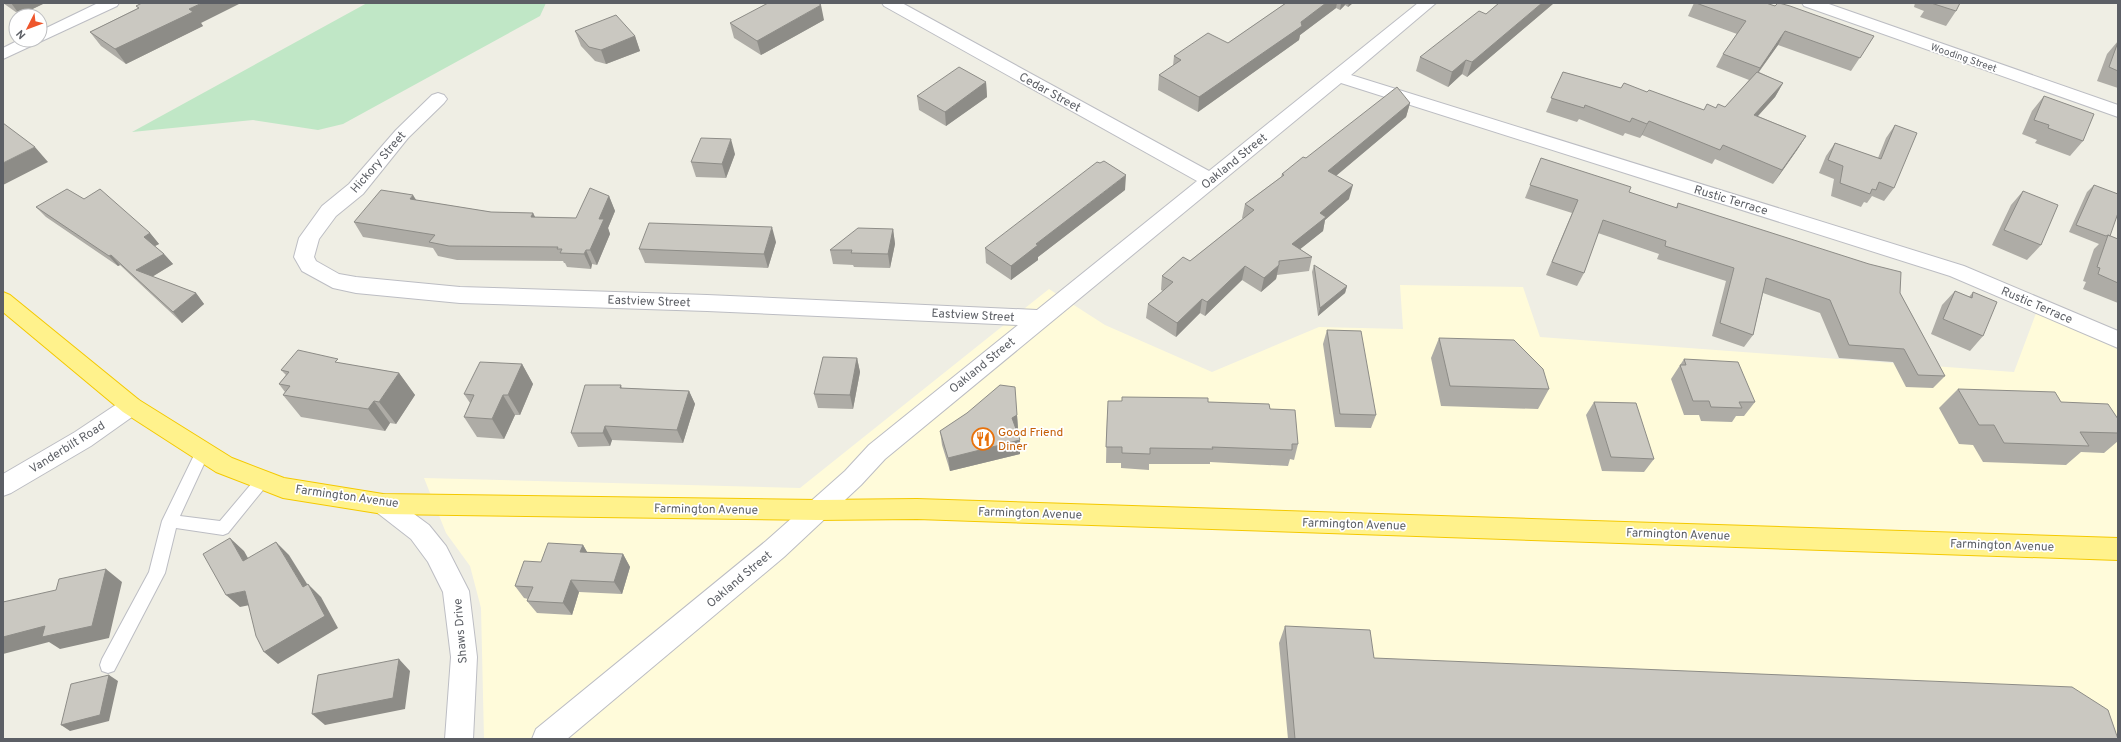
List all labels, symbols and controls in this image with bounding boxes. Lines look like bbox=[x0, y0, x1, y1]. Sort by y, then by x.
north arrow bbox=[8, 8, 48, 48]
text: N bbox=[13, 26, 29, 42]
street label: Wooding Street bbox=[1929, 41, 1999, 76]
street label: Cedar Street bbox=[1016, 69, 1083, 116]
street label: Hickory Street bbox=[347, 128, 410, 197]
street label: Oakland Street bbox=[1198, 130, 1271, 193]
street label: Rustic Terrace bbox=[1692, 182, 1770, 220]
street label: Rustic Terrace bbox=[1998, 284, 2075, 328]
street label: Eastview Street bbox=[607, 293, 691, 311]
street label: Eastview Street bbox=[931, 306, 1015, 326]
street label: Oakland Street bbox=[946, 334, 1019, 397]
street label: Vanderbilt Road bbox=[27, 418, 108, 478]
place label: Good Friend Diner bbox=[998, 425, 1063, 455]
restaurant icon: Good Friend Diner bbox=[970, 426, 996, 452]
street label: Farmington Avenue bbox=[294, 482, 399, 512]
street label: Farmington Avenue bbox=[654, 501, 758, 519]
street label: Farmington Avenue bbox=[978, 504, 1082, 524]
street label: Farmington Avenue bbox=[1302, 515, 1406, 535]
street label: Farmington Avenue bbox=[1626, 525, 1730, 545]
street label: Farmington Avenue bbox=[1950, 536, 2054, 556]
street label: Oakland Street bbox=[704, 548, 776, 612]
street label: Shaws Drive bbox=[450, 598, 472, 664]

